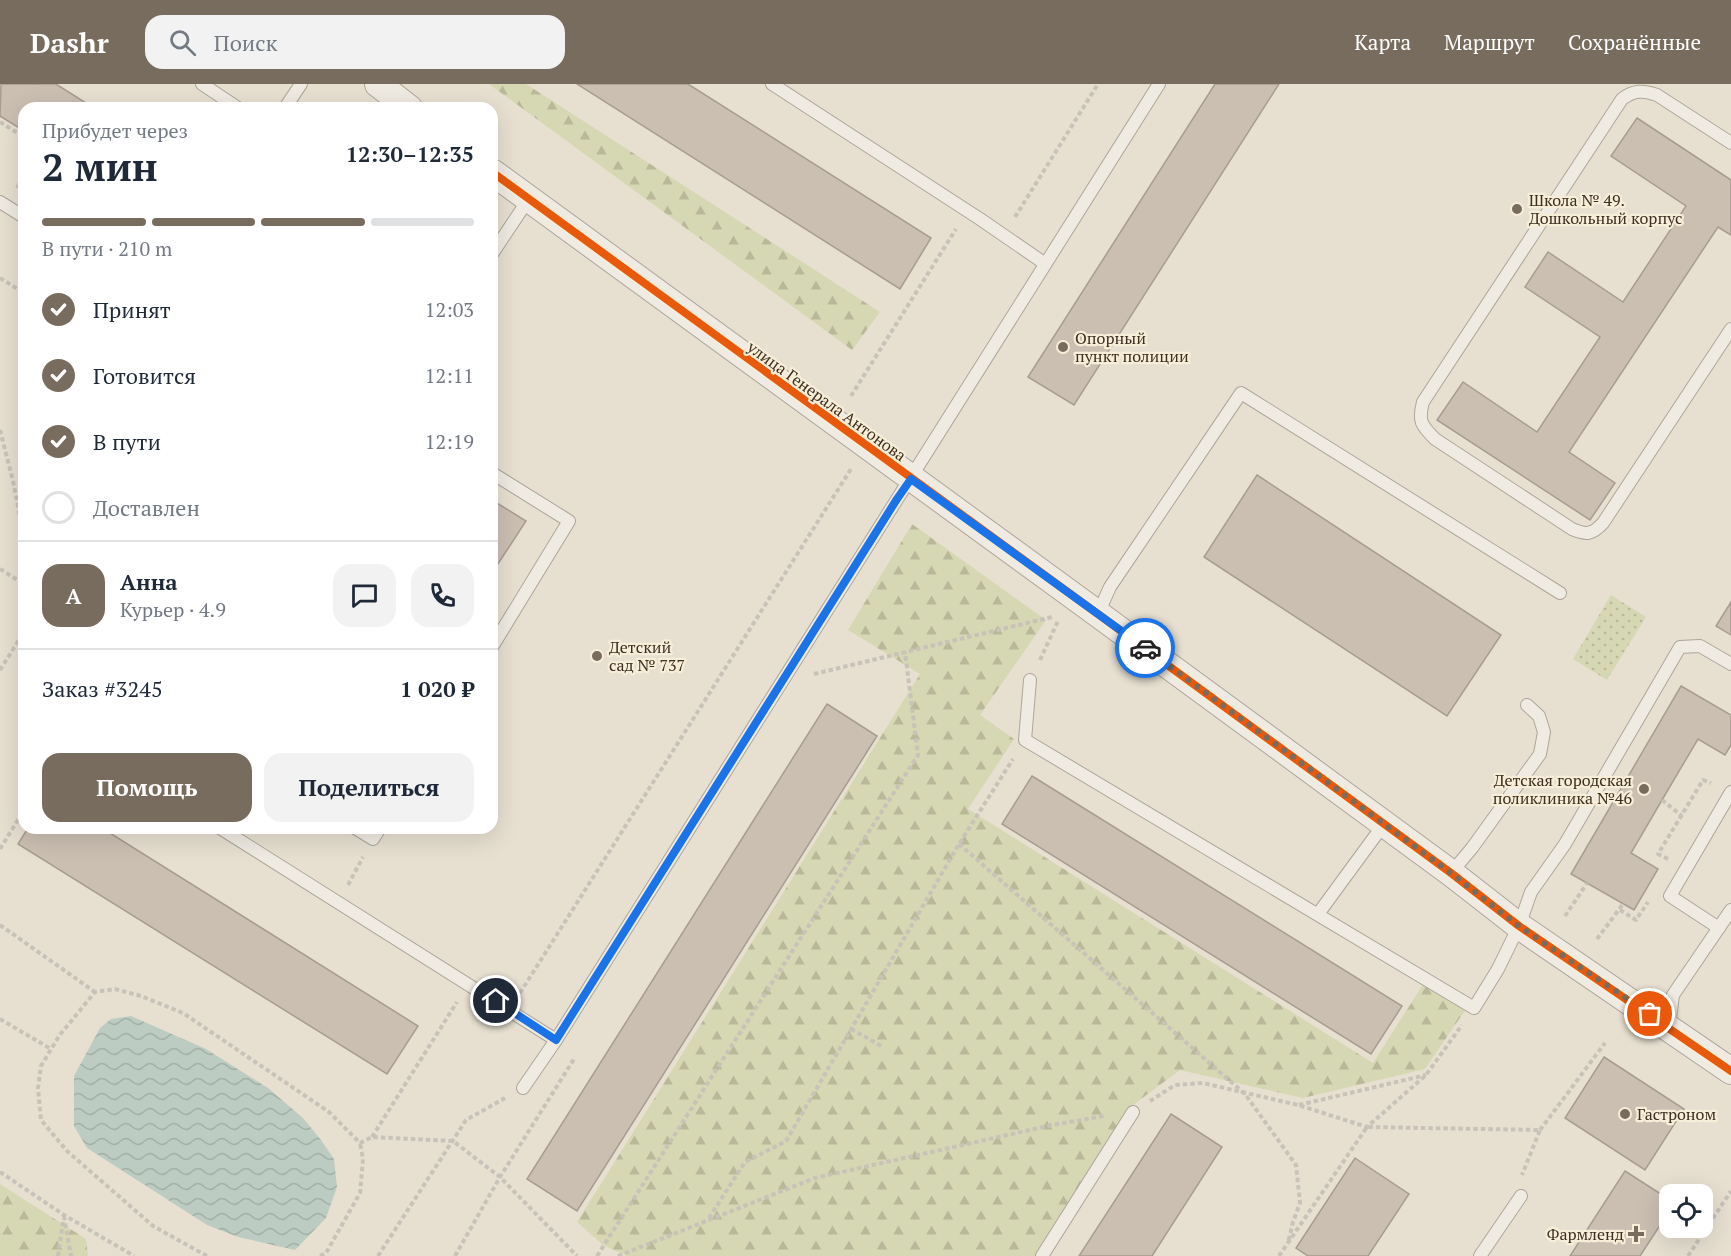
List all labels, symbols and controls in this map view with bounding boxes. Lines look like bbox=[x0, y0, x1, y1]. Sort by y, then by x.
search box bbox=[145, 15, 565, 69]
text: Dashr bbox=[30, 24, 109, 61]
icon: search bbox=[166, 26, 199, 59]
text: Поиск bbox=[214, 28, 277, 57]
text: Карта bbox=[1354, 28, 1411, 56]
text: Маршрут bbox=[1444, 28, 1535, 56]
text: Сохранённые bbox=[1568, 28, 1701, 56]
text: Прибудет через bbox=[42, 117, 188, 144]
text: 12:30–12:35 bbox=[346, 139, 474, 168]
text: 2 мин bbox=[42, 140, 158, 192]
place label: Школа № 49. Дошкольный корпус bbox=[1529, 189, 1683, 229]
marker: Школа № 49. Дошкольный корпус bbox=[1510, 202, 1524, 216]
text: В пути · 210 m bbox=[42, 235, 172, 262]
icon: check bbox=[42, 293, 75, 326]
text: Принят bbox=[93, 295, 171, 324]
text: 12:03 bbox=[425, 296, 474, 323]
place label: Опорный пункт полиции bbox=[1075, 327, 1189, 367]
street label: улица Генерала Антонова bbox=[742, 335, 911, 466]
marker: Опорный пункт полиции bbox=[1056, 340, 1070, 354]
icon: check bbox=[42, 359, 75, 392]
text: Готовится bbox=[93, 361, 196, 390]
text: 12:11 bbox=[425, 362, 474, 389]
icon: check bbox=[42, 425, 75, 458]
text: В пути bbox=[93, 427, 161, 456]
text: 12:19 bbox=[425, 428, 474, 455]
text: Доставлен bbox=[93, 493, 200, 522]
button: chat bbox=[333, 564, 396, 627]
button: phone bbox=[411, 564, 474, 627]
text: Анна bbox=[120, 567, 178, 596]
text: А bbox=[65, 581, 82, 610]
text: Курьер · 4.9 bbox=[120, 596, 226, 623]
courier bbox=[1115, 618, 1175, 678]
icon: car bbox=[1129, 632, 1162, 665]
place label: Детский сад № 737 bbox=[609, 636, 685, 676]
marker: Детский сад № 737 bbox=[590, 649, 604, 663]
text: Заказ #3245 bbox=[42, 674, 163, 703]
text: 1 020 ₽ bbox=[400, 674, 474, 703]
button: Помощь bbox=[42, 753, 252, 822]
button: Поделиться bbox=[264, 753, 474, 822]
place label: Детская городская поликлиника №46 bbox=[1493, 769, 1632, 809]
marker: Детская городская поликлиника №46 bbox=[1637, 782, 1651, 796]
pin bbox=[470, 975, 521, 1026]
icon: home bbox=[479, 984, 512, 1017]
pin bbox=[1624, 988, 1675, 1039]
icon: bag bbox=[1633, 997, 1666, 1030]
place label: Гастроном bbox=[1637, 1103, 1716, 1125]
marker: Гастроном bbox=[1618, 1107, 1632, 1121]
map controls bbox=[1659, 1184, 1713, 1238]
button: locate bbox=[1659, 1184, 1713, 1238]
place label: Фармленд bbox=[1547, 1223, 1624, 1245]
marker: Фармленд bbox=[1629, 1227, 1643, 1241]

